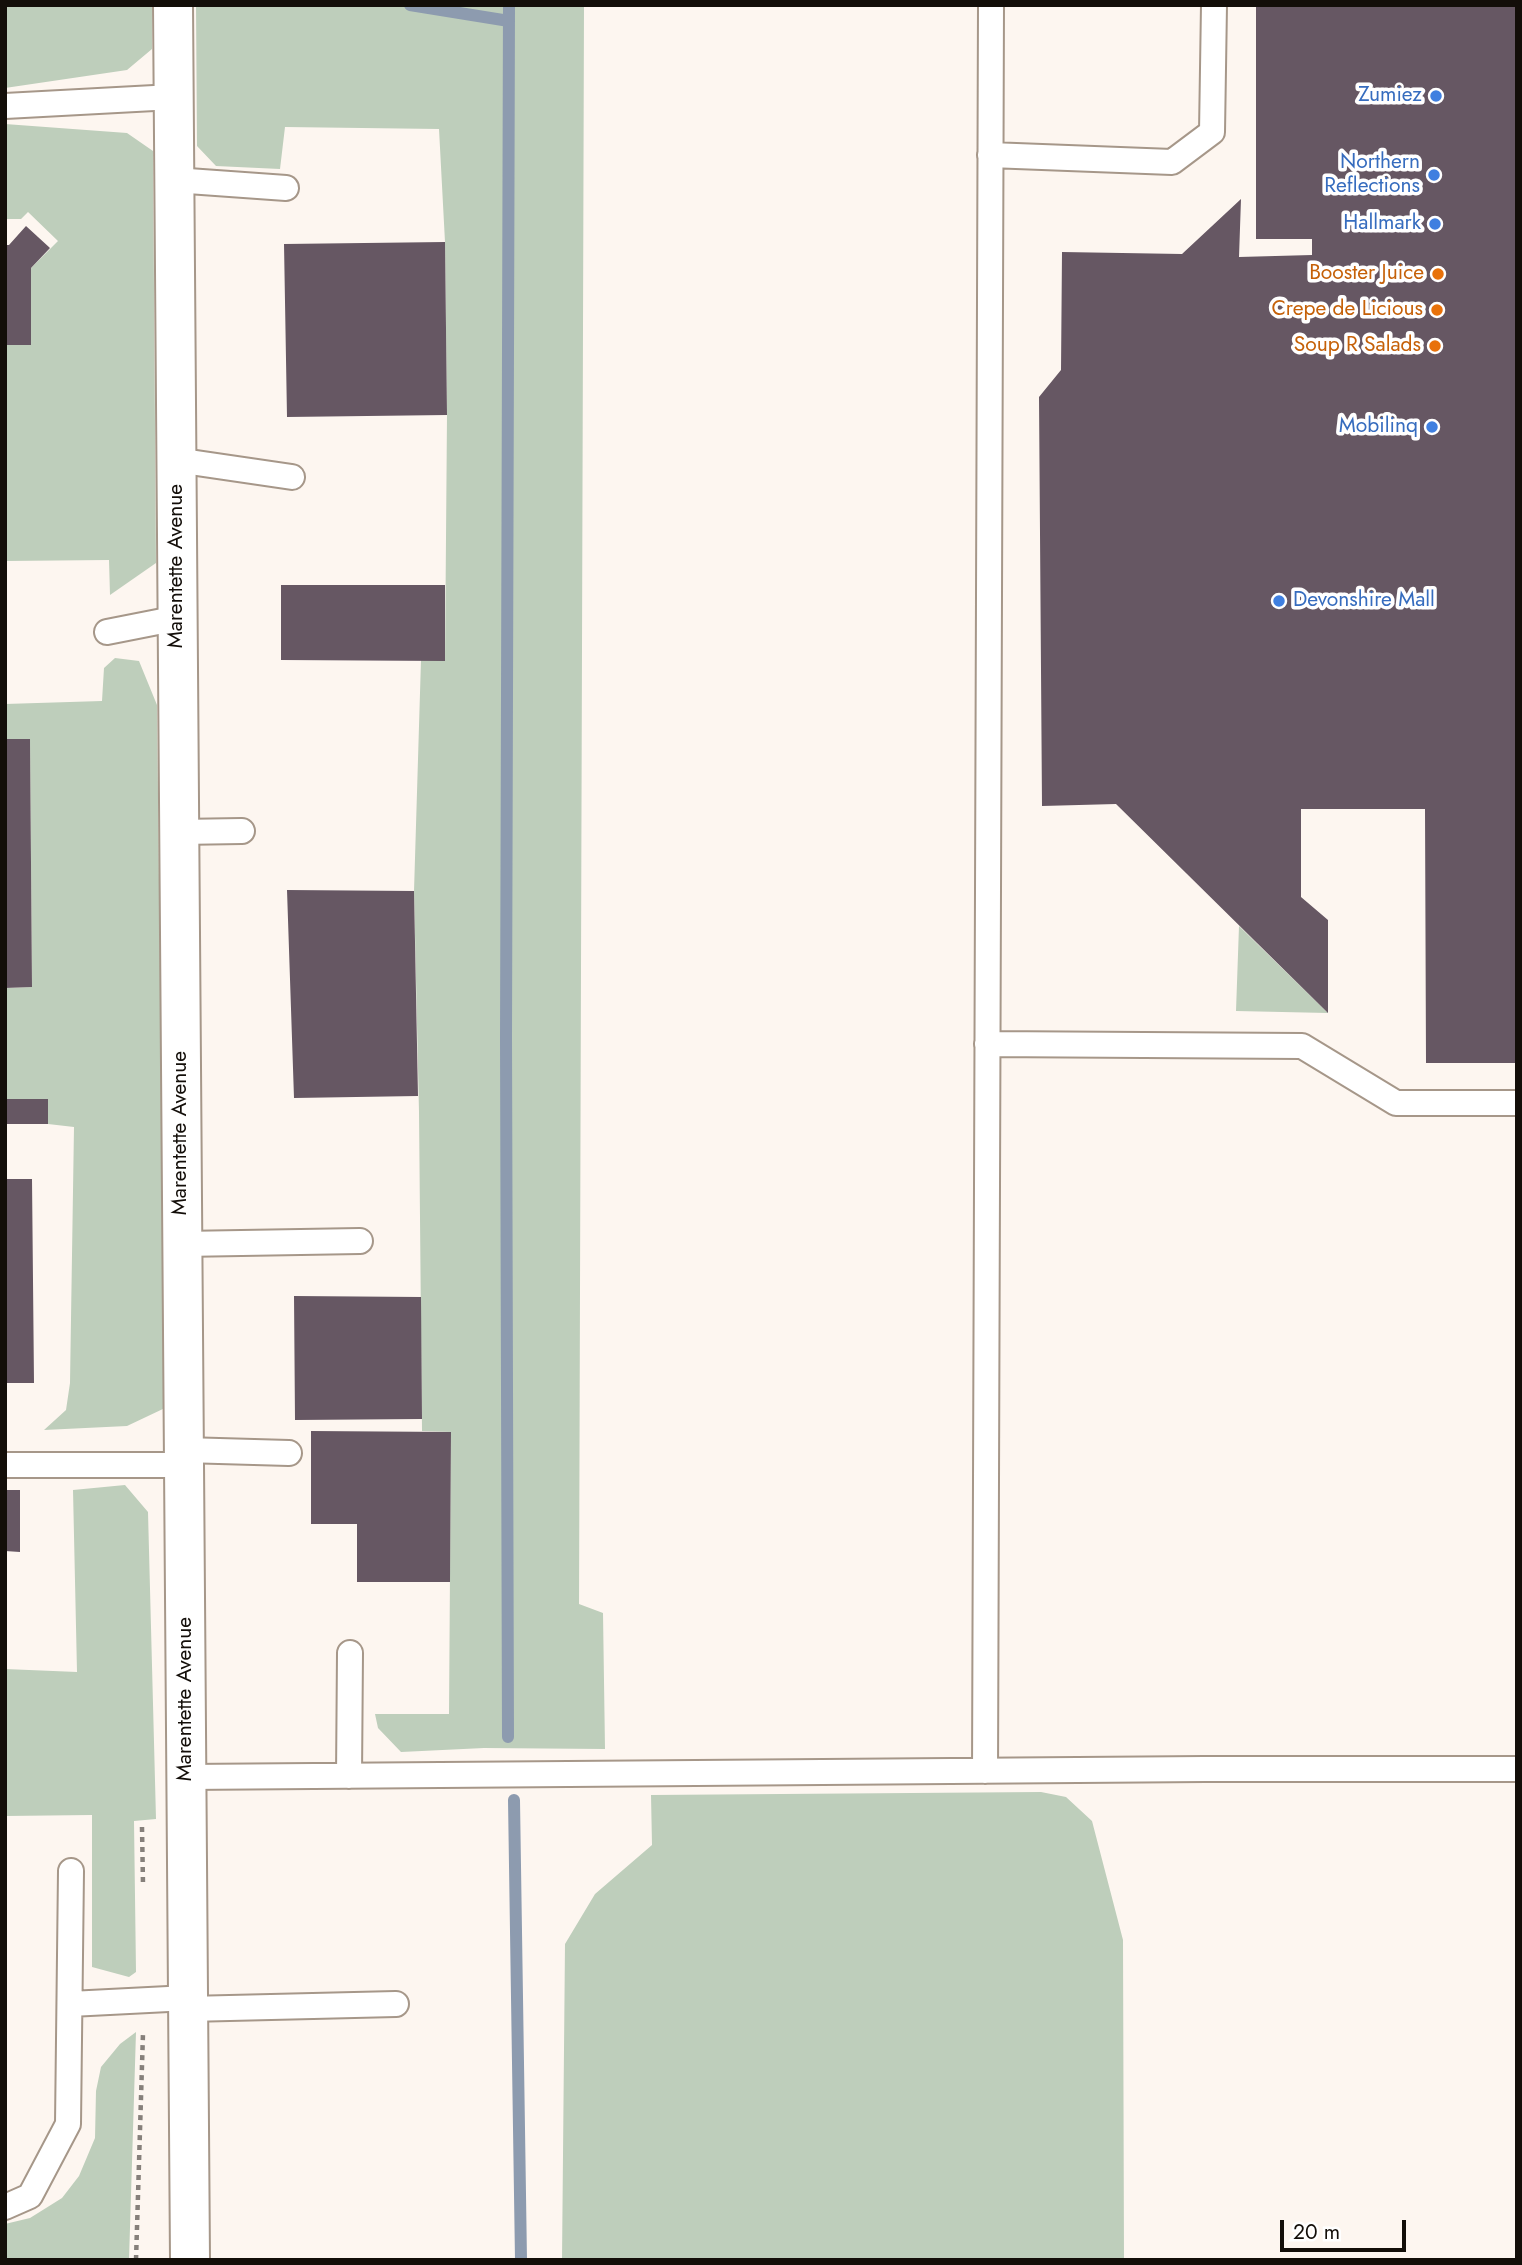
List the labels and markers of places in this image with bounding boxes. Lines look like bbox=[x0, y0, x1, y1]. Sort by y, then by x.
place label: Zumiez bbox=[1358, 83, 1422, 109]
marker: Zumiez bbox=[1428, 88, 1444, 104]
place label: Northern Reflections bbox=[1324, 150, 1420, 200]
marker: Northern Reflections bbox=[1426, 167, 1442, 183]
place label: Hallmark bbox=[1343, 211, 1421, 237]
marker: Hallmark bbox=[1427, 216, 1443, 232]
place label: Booster Juice bbox=[1309, 261, 1424, 287]
marker: Booster Juice bbox=[1430, 266, 1446, 282]
place label: Crepe de Licious bbox=[1271, 297, 1423, 323]
marker: Crepe de Licious bbox=[1429, 302, 1445, 318]
place label: Soup R Salads bbox=[1294, 333, 1421, 359]
marker: Soup R Salads bbox=[1427, 338, 1443, 354]
place label: Mobilinq bbox=[1339, 414, 1418, 440]
marker: Mobilinq bbox=[1424, 419, 1440, 435]
place label: Devonshire Mall bbox=[1293, 588, 1435, 614]
marker: Devonshire Mall bbox=[1271, 593, 1287, 609]

